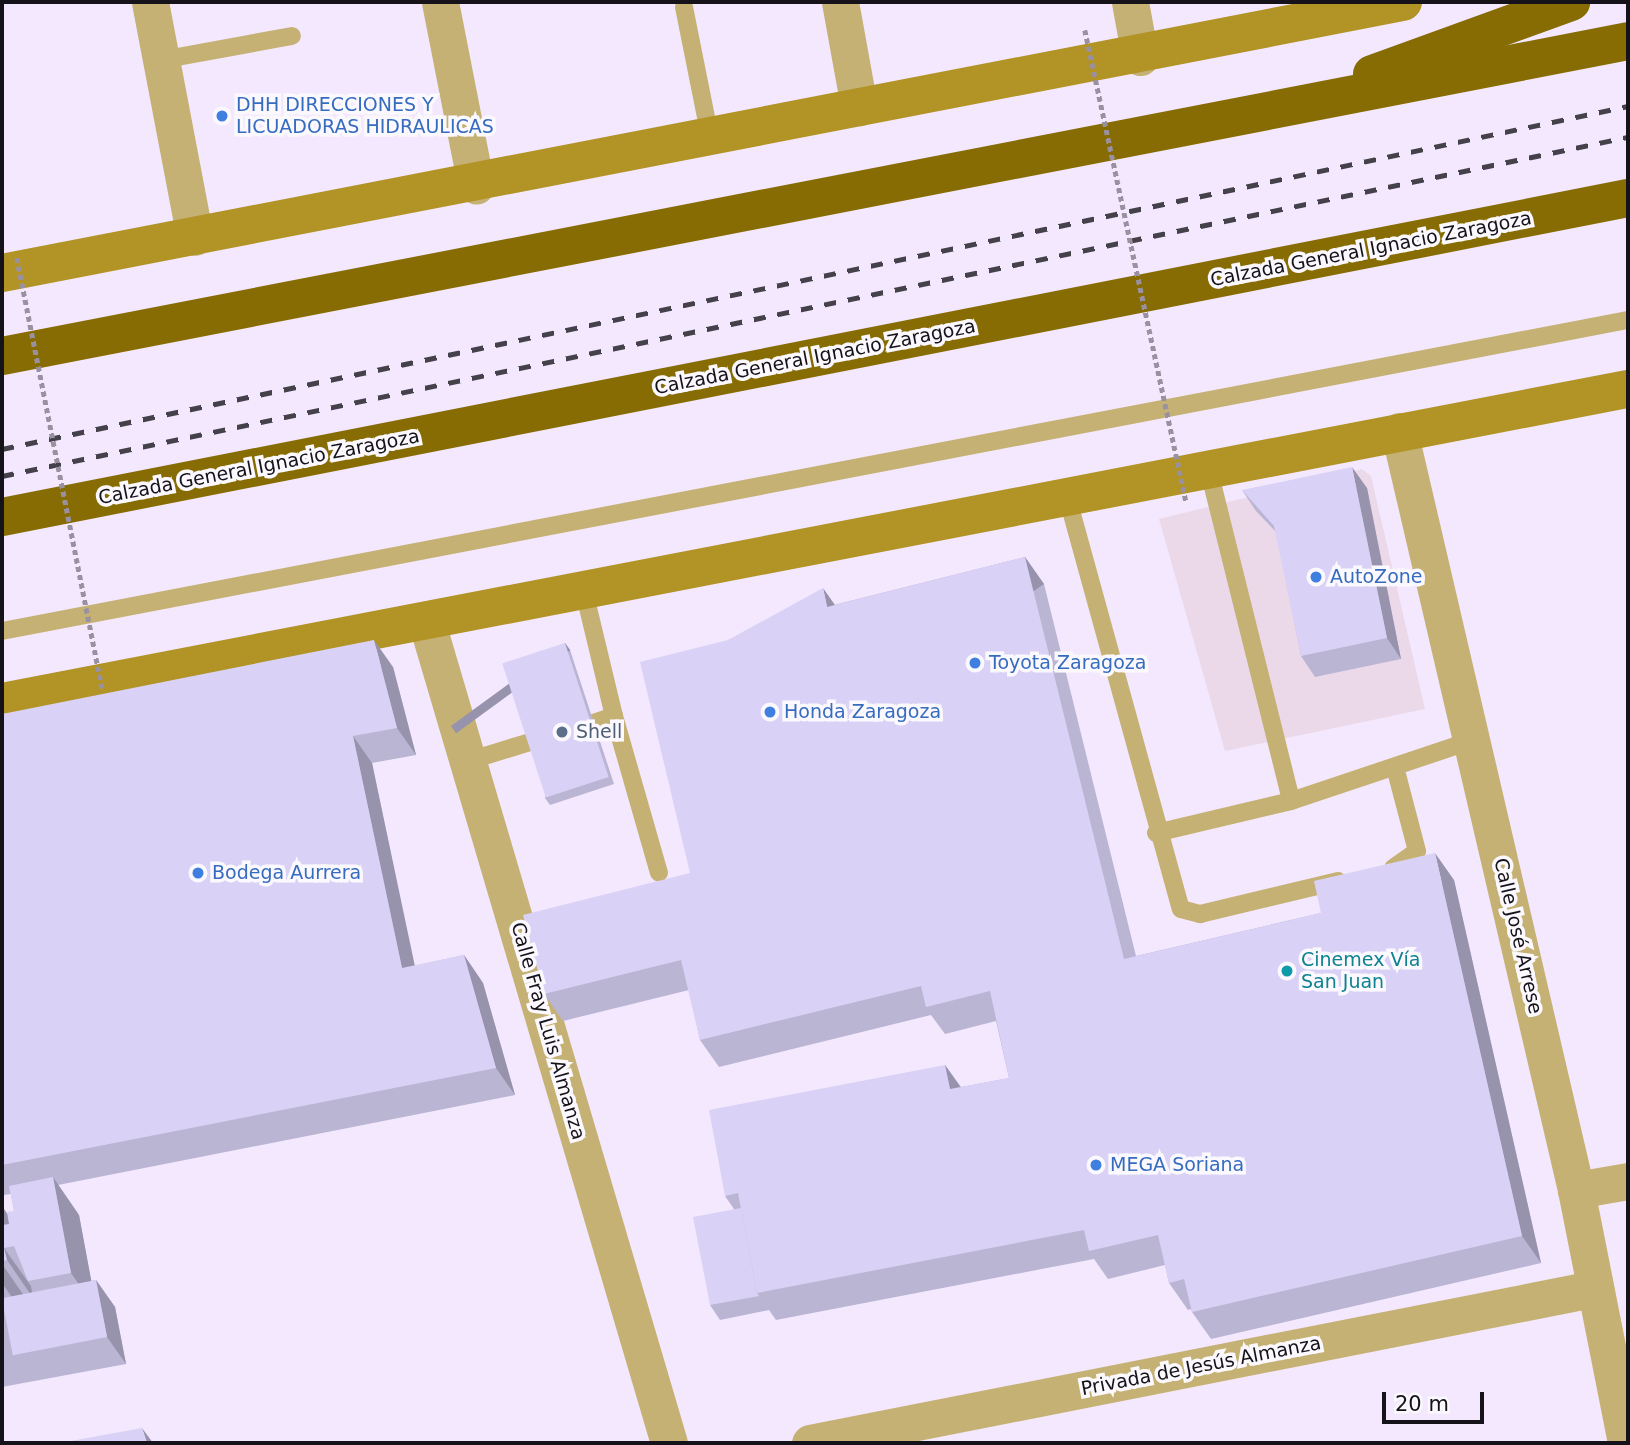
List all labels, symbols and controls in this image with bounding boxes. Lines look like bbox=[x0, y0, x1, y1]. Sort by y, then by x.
place label: DHH DIRECCIONES Y LICUADORAS HIDRAULICAS bbox=[236, 94, 494, 138]
marker: DHH DIRECCIONES Y LICUADORAS HIDRAULICAS bbox=[214, 108, 230, 124]
street label: Calzada General Ignacio Zaragoza bbox=[1209, 207, 1533, 291]
street label: Calzada General Ignacio Zaragoza bbox=[653, 315, 977, 399]
street label: Calzada General Ignacio Zaragoza bbox=[97, 425, 421, 509]
place label: AutoZone bbox=[1330, 566, 1422, 588]
marker: AutoZone bbox=[1308, 569, 1324, 585]
place label: Toyota Zaragoza bbox=[989, 652, 1146, 674]
marker: Toyota Zaragoza bbox=[967, 655, 983, 671]
place label: Honda Zaragoza bbox=[784, 701, 941, 723]
marker: Honda Zaragoza bbox=[762, 704, 778, 720]
place label: Shell bbox=[576, 721, 622, 743]
marker: Shell bbox=[554, 724, 570, 740]
street label: Calle José Arrese bbox=[1489, 856, 1547, 1016]
place label: Bodega Aurrera bbox=[212, 862, 361, 884]
marker: Bodega Aurrera bbox=[190, 865, 206, 881]
street label: Calle Fray Luis Almanza bbox=[506, 920, 590, 1142]
place label: Cinemex Vía San Juan bbox=[1301, 949, 1420, 993]
marker: Cinemex Vía San Juan bbox=[1279, 963, 1295, 979]
place label: MEGA Soriana bbox=[1110, 1154, 1244, 1176]
marker: MEGA Soriana bbox=[1088, 1157, 1104, 1173]
street label: Privada de Jesús Almanza bbox=[1079, 1332, 1323, 1400]
scale bar bbox=[1385, 1378, 1486, 1422]
text: 20 m bbox=[1395, 1392, 1449, 1416]

